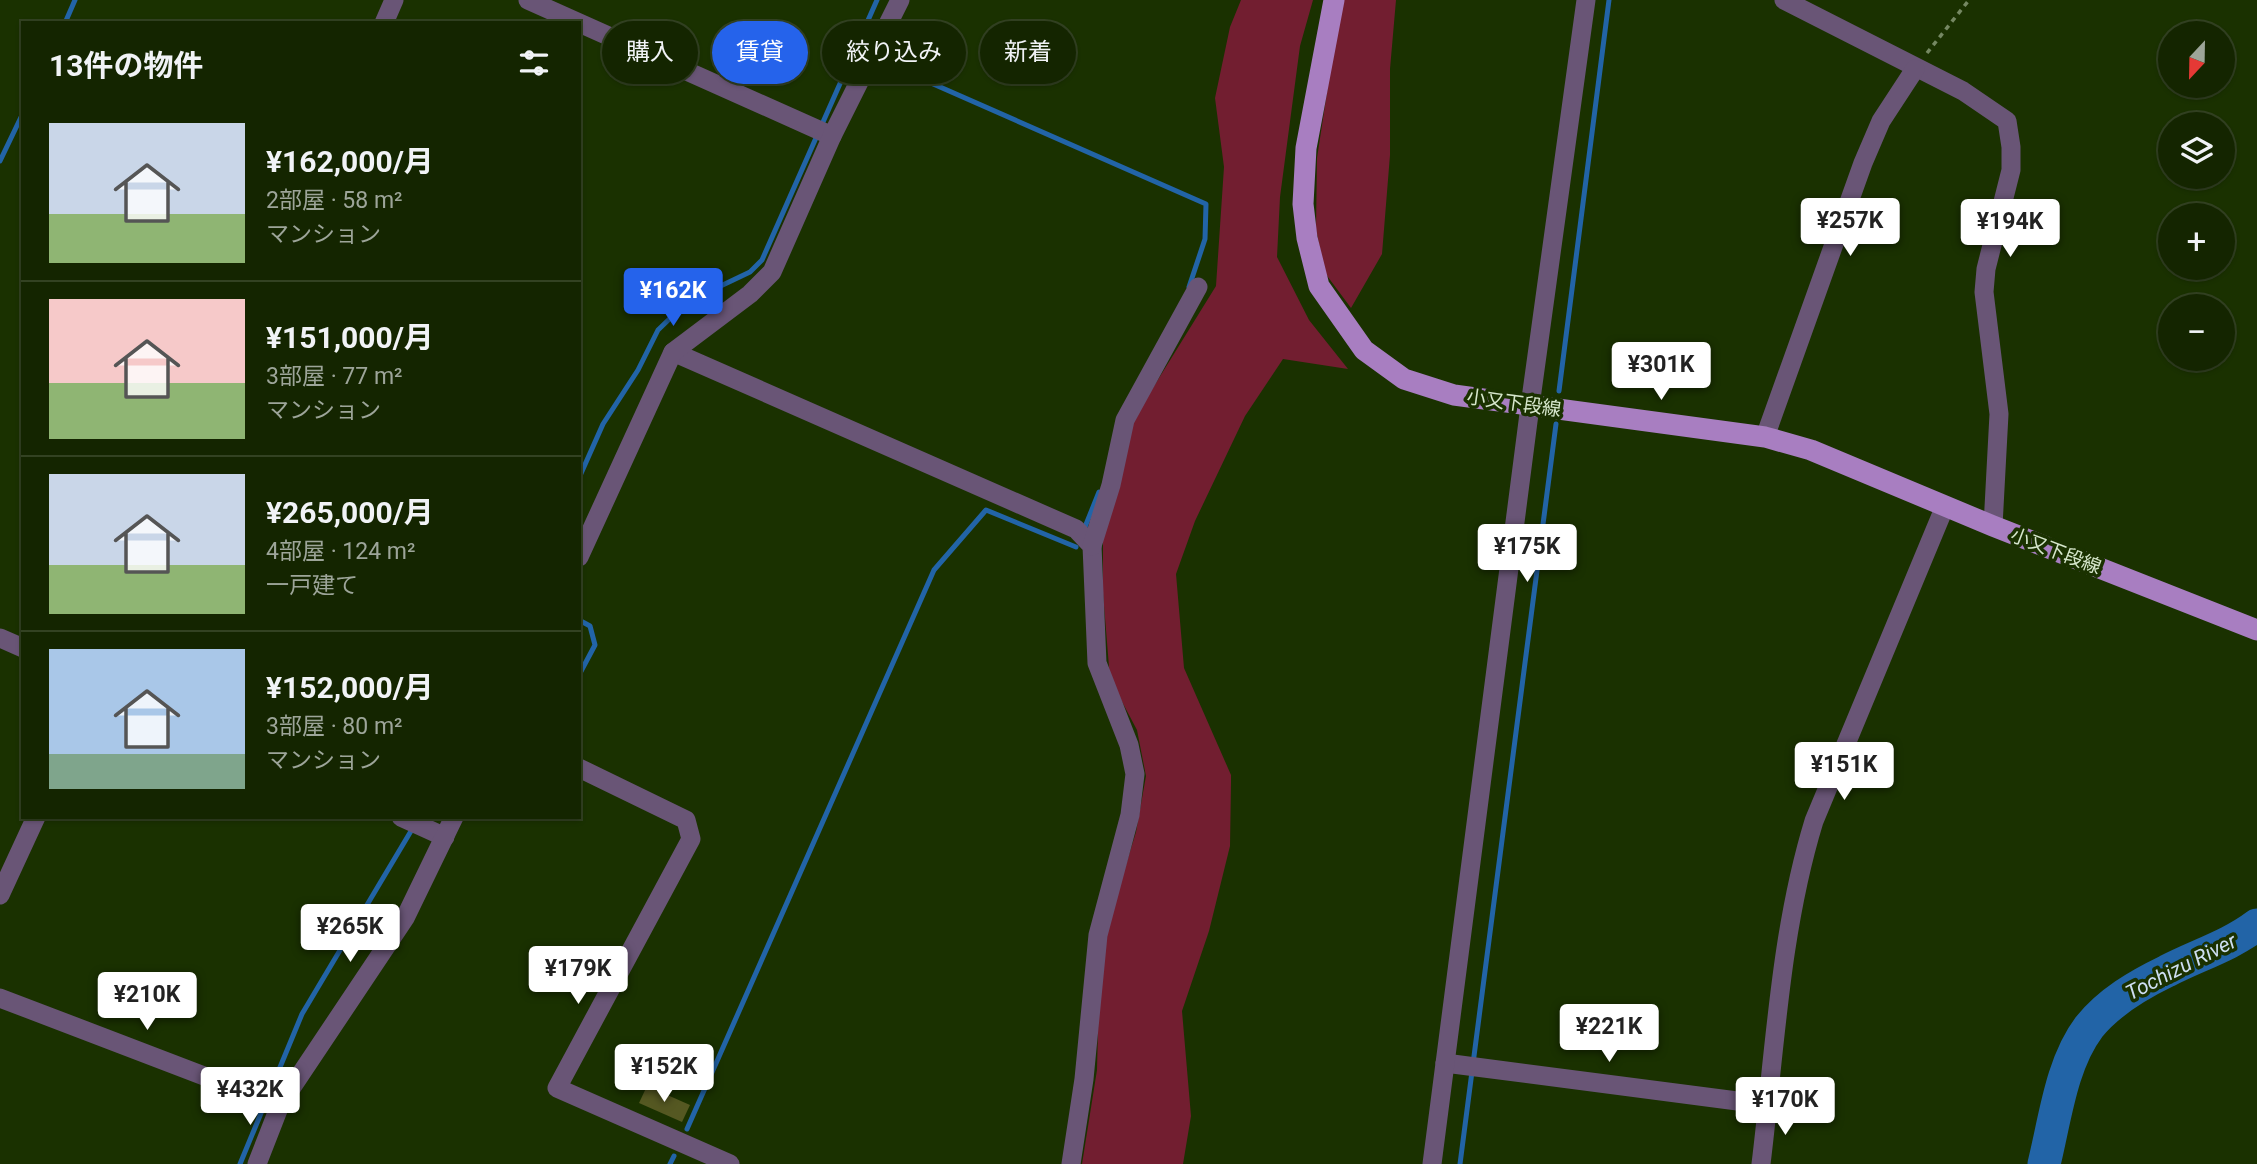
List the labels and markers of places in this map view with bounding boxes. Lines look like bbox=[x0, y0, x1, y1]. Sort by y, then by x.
pin: ¥257K bbox=[1801, 198, 1899, 258]
pin: ¥194K bbox=[1961, 200, 2059, 259]
pin: ¥162K bbox=[624, 268, 722, 328]
pin: ¥301K bbox=[1612, 342, 1710, 402]
pin: ¥175K bbox=[1478, 524, 1576, 584]
pin: ¥151K bbox=[1795, 742, 1893, 802]
pin: ¥265K bbox=[301, 904, 399, 964]
pin: ¥179K bbox=[529, 946, 627, 1006]
pin: ¥210K bbox=[98, 972, 196, 1032]
pin: ¥221K bbox=[1560, 1004, 1658, 1064]
pin: ¥152K bbox=[615, 1044, 713, 1104]
pin: ¥432K bbox=[201, 1068, 299, 1127]
pin: ¥170K bbox=[1736, 1078, 1834, 1137]

